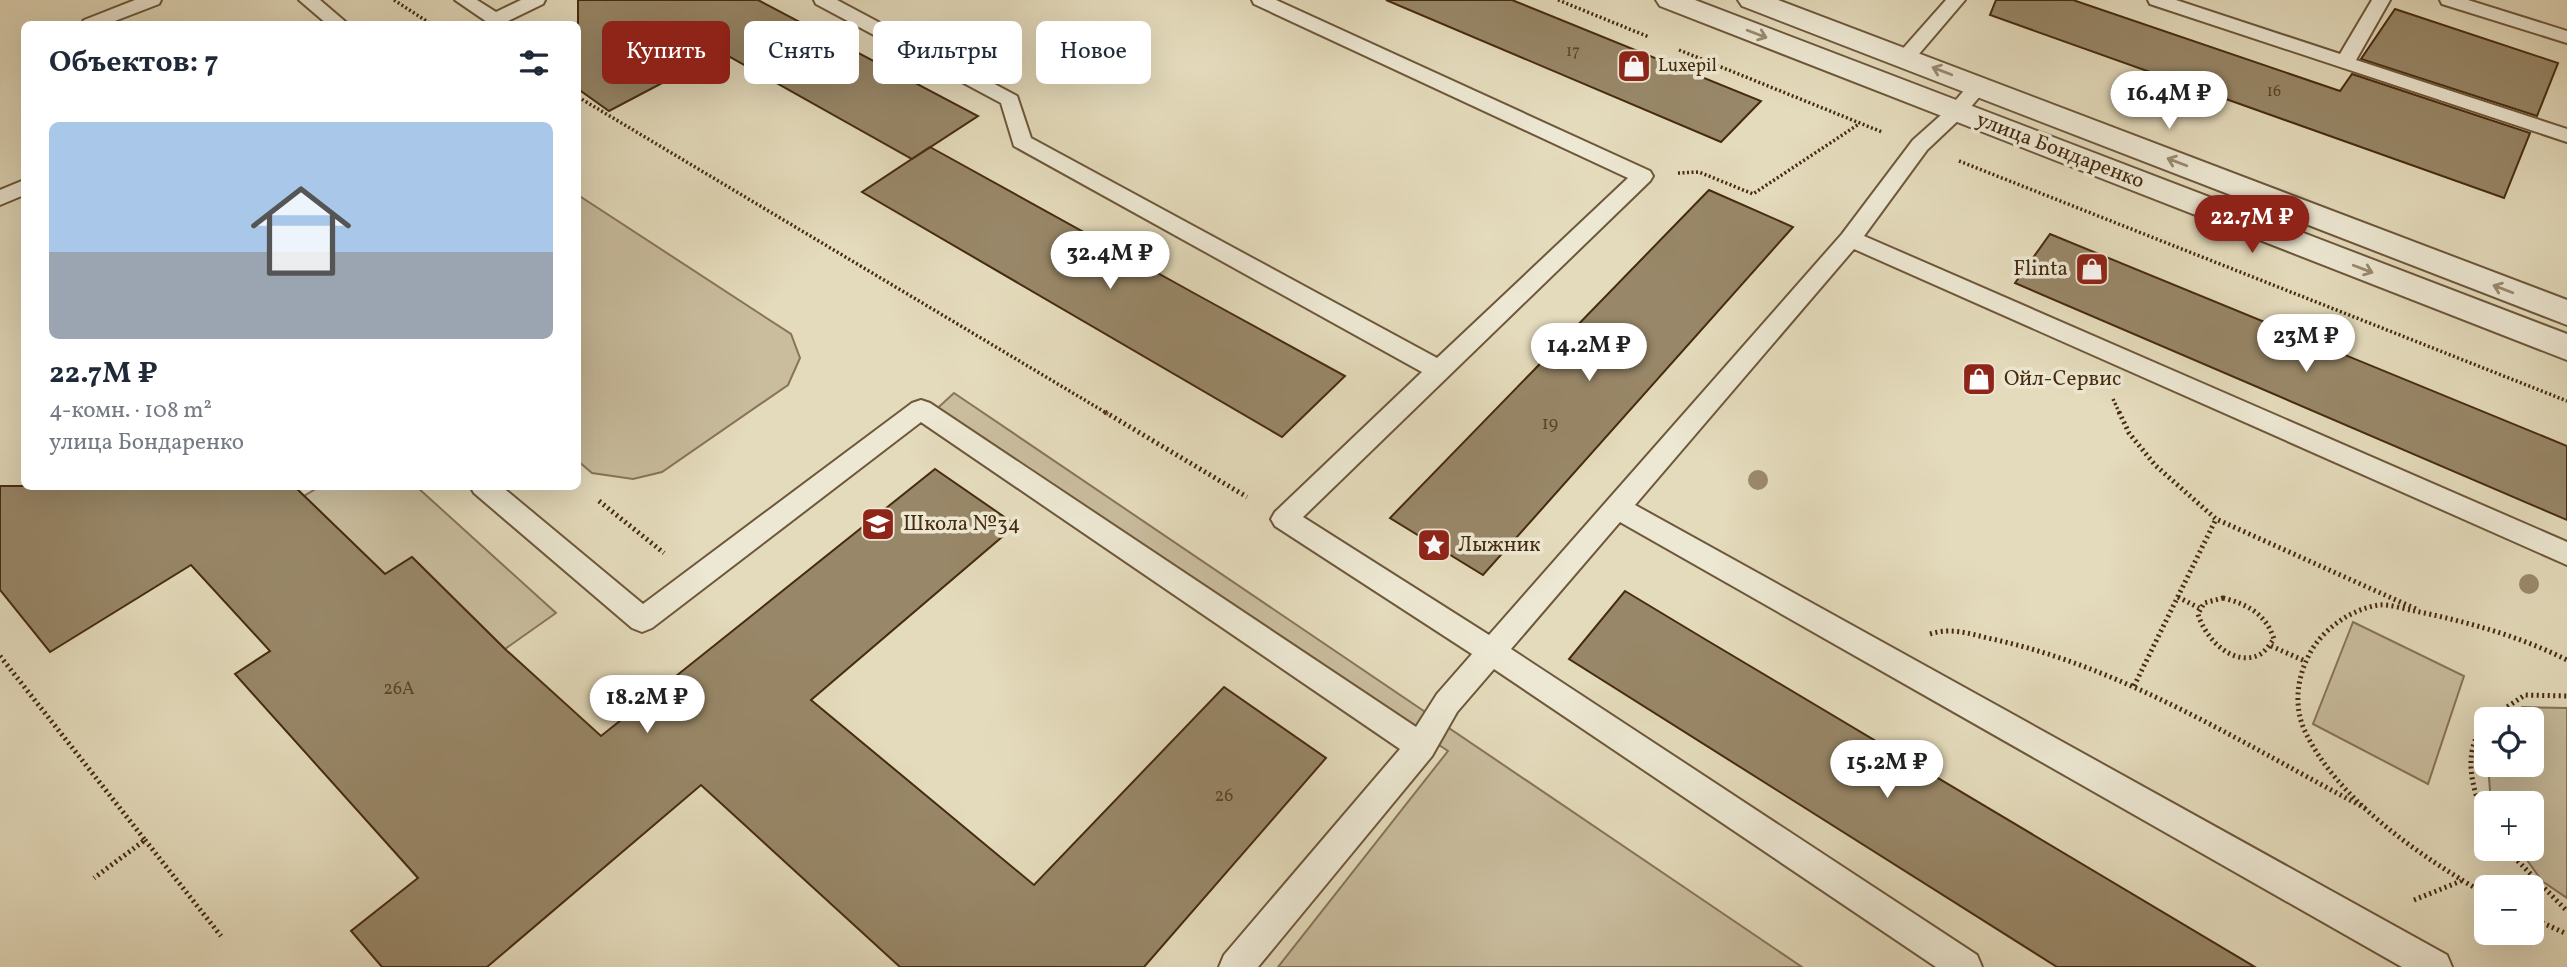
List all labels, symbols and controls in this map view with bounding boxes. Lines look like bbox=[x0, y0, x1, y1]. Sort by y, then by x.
chip: Купить bbox=[602, 21, 730, 84]
chip: Снять bbox=[744, 21, 859, 84]
chip: Фильтры bbox=[873, 21, 1022, 84]
chip: Новое bbox=[1036, 21, 1151, 84]
one-way arrow bbox=[1745, 28, 1767, 41]
house number: 17 bbox=[1566, 41, 1580, 63]
text: Объектов: 7 bbox=[49, 42, 219, 84]
icon: filters bbox=[515, 44, 553, 82]
shop icon: Luxepil bbox=[1615, 47, 1653, 85]
place label: Luxepil bbox=[1658, 54, 1717, 79]
one-way arrow bbox=[1932, 63, 1954, 76]
pin: 16.4M ₽ bbox=[2104, 72, 2234, 131]
text: 16.4M ₽ bbox=[2127, 78, 2211, 110]
house number: 16 bbox=[2267, 81, 2281, 103]
street label: улица Бондаренко bbox=[1972, 106, 2148, 196]
one-way arrow bbox=[2167, 154, 2189, 167]
icon: home bbox=[238, 168, 364, 294]
pin: 22.7M ₽ bbox=[2187, 196, 2317, 255]
text: 22.7M ₽ bbox=[2210, 202, 2294, 234]
pin: 32.4M ₽ bbox=[1045, 232, 1175, 291]
text: 32.4M ₽ bbox=[1067, 238, 1153, 270]
shop icon: Flinta bbox=[2073, 250, 2111, 288]
place label: Flinta bbox=[2013, 255, 2068, 284]
one-way arrow bbox=[2352, 264, 2373, 276]
one-way arrow bbox=[2493, 281, 2515, 294]
pin: 23M ₽ bbox=[2257, 314, 2355, 374]
text: 23M ₽ bbox=[2273, 321, 2339, 353]
pin: 14.2M ₽ bbox=[1524, 324, 1654, 383]
text: 14.2M ₽ bbox=[1547, 330, 1631, 362]
text: 22.7M ₽ bbox=[49, 353, 158, 395]
shop icon: Ойл-Сервис bbox=[1960, 360, 1998, 398]
place label: Ойл-Сервис bbox=[2004, 365, 2121, 394]
text: 4-комн. · 108 m² bbox=[49, 395, 212, 427]
house number: 19 bbox=[1542, 412, 1558, 437]
text: улица Бондаренко bbox=[49, 427, 244, 459]
school or university icon: Школа №34 bbox=[859, 505, 897, 543]
place label: Школа №34 bbox=[903, 510, 1020, 539]
place icon: Лыжник bbox=[1415, 526, 1453, 564]
place label: Лыжник bbox=[1458, 531, 1541, 560]
pin: 18.2M ₽ bbox=[582, 676, 712, 735]
house number: 26А bbox=[383, 677, 415, 702]
text: 18.2M ₽ bbox=[606, 682, 688, 714]
map controls bbox=[2474, 707, 2544, 945]
button: locate bbox=[2474, 707, 2544, 777]
pin: 15.2M ₽ bbox=[1822, 740, 1952, 800]
text: 15.2M ₽ bbox=[1846, 747, 1928, 779]
house number: 26 bbox=[1215, 784, 1233, 809]
button: + bbox=[2474, 791, 2544, 861]
button: − bbox=[2474, 875, 2544, 945]

